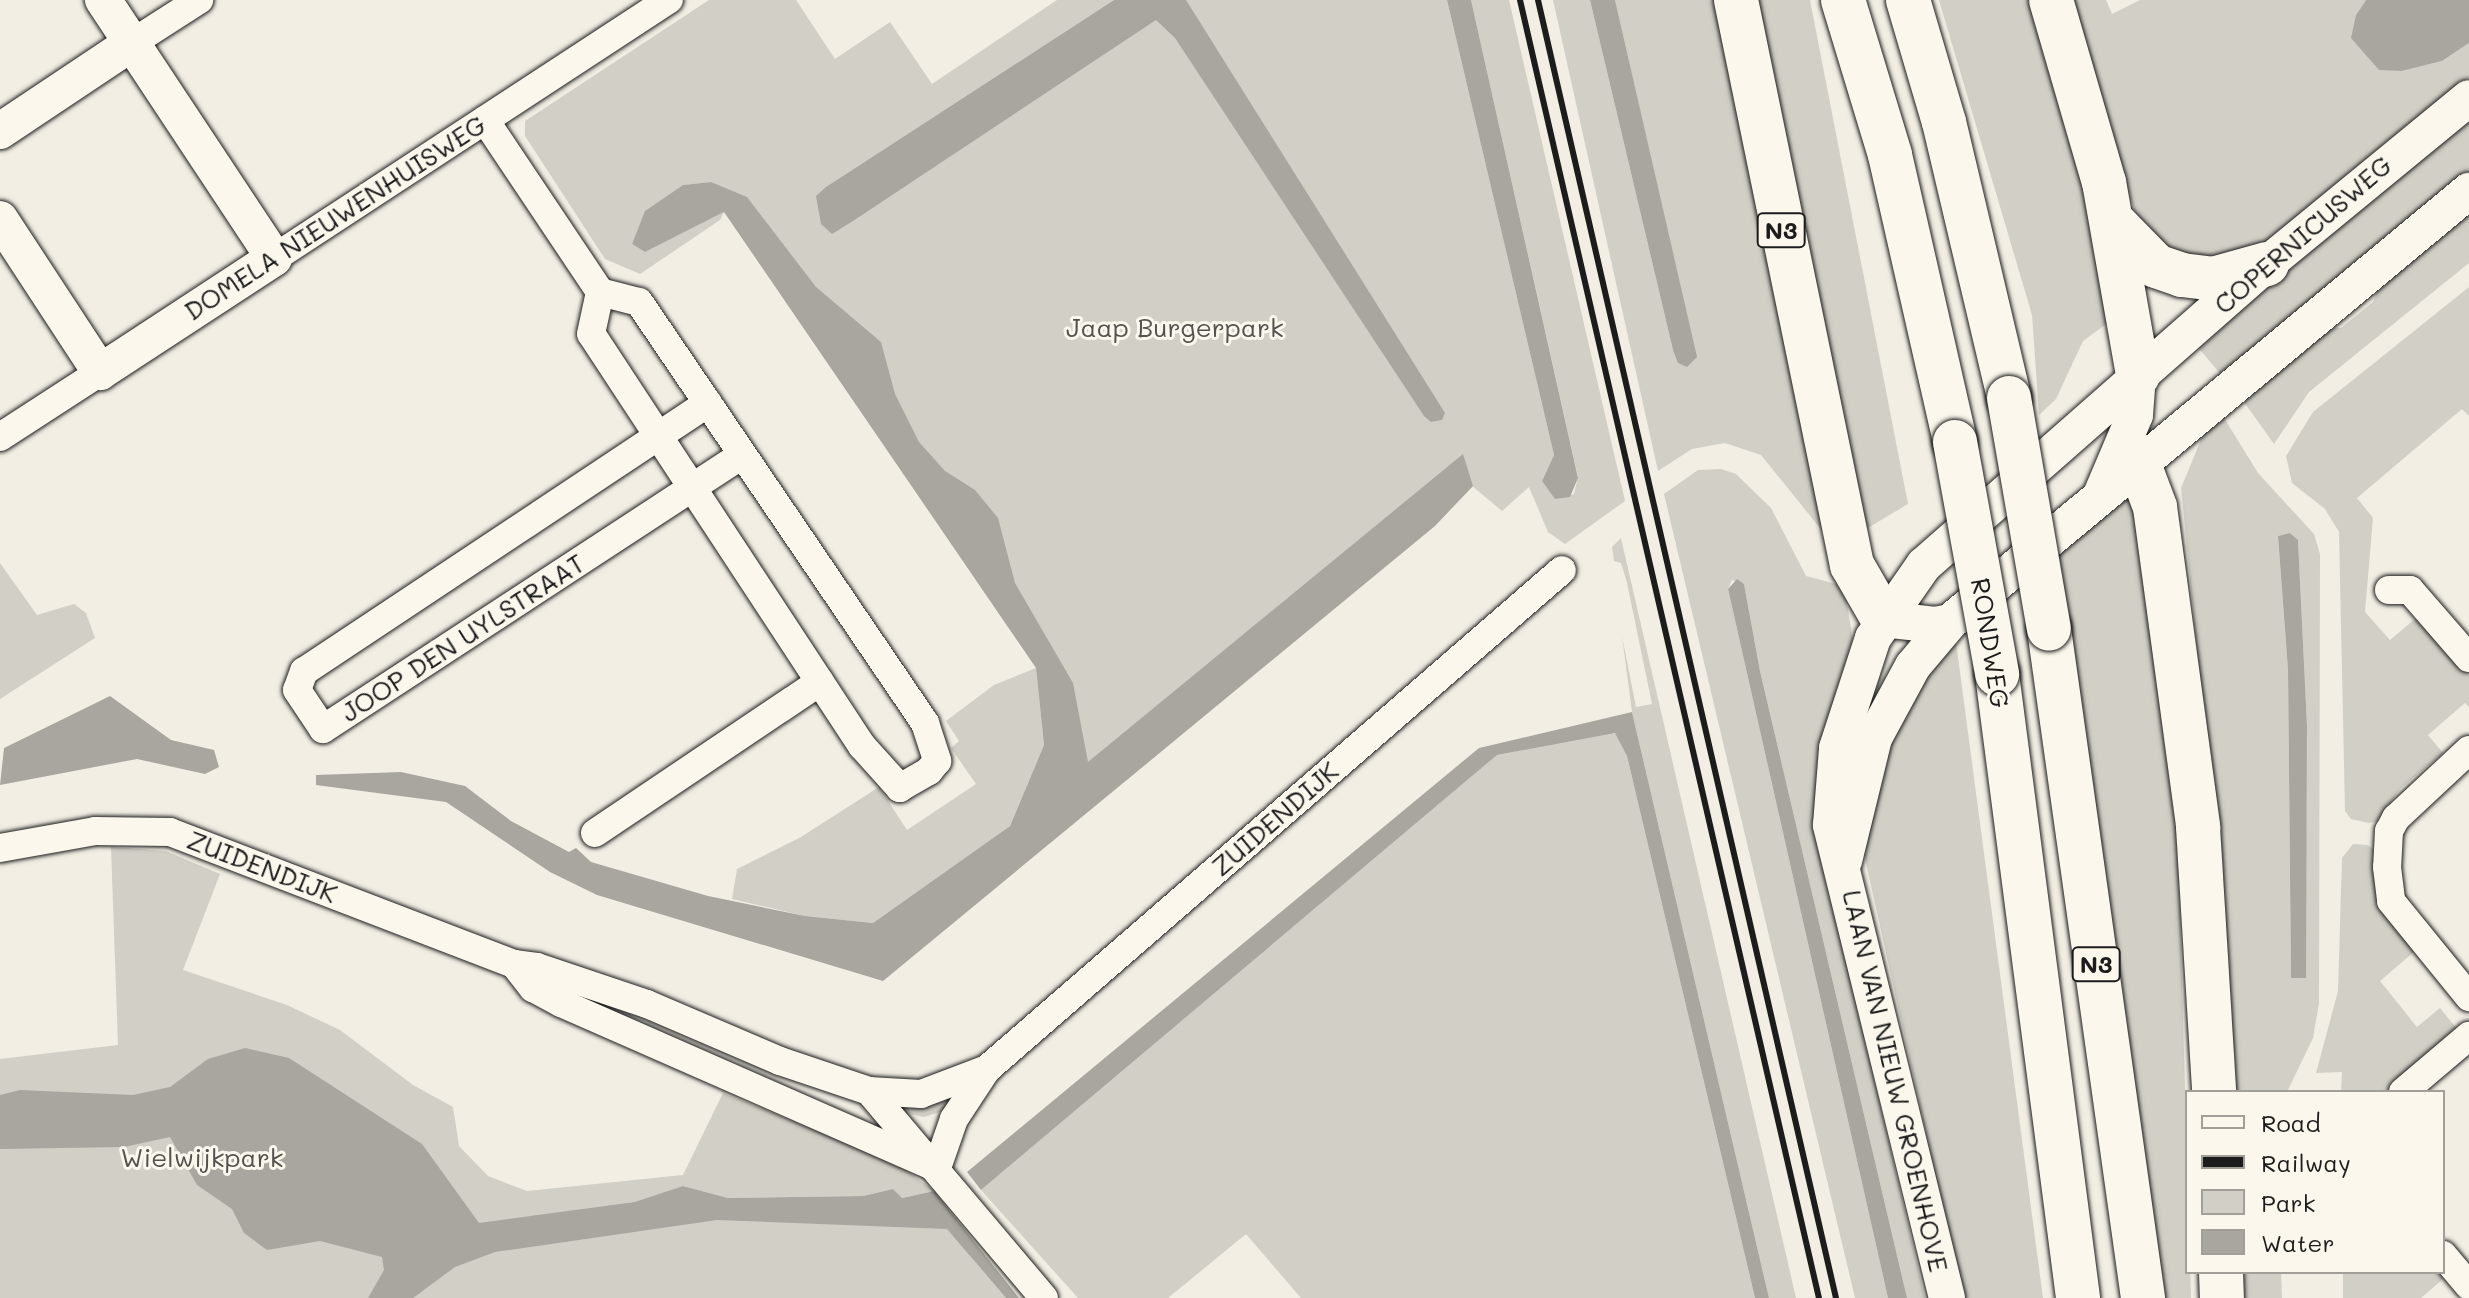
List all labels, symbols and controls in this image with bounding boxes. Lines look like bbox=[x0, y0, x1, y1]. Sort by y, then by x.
street label: DOMELA NIEUWENHUISWEG bbox=[179, 109, 491, 327]
street label: COPERNICUSWEG bbox=[2208, 150, 2398, 320]
road number: N3 bbox=[1755, 210, 1807, 250]
park label: Jaap Burgerpark bbox=[1066, 312, 1284, 344]
street label: JOOP DEN UYLSTRAAT bbox=[335, 548, 591, 728]
street label: RONDWEG bbox=[1964, 576, 2016, 710]
street label: ZUIDENDIJK bbox=[1205, 756, 1345, 882]
street label: ZUIDENDIJK bbox=[183, 824, 341, 910]
street label: LAAN VAN NIEUW GROENHOVE bbox=[1836, 887, 1954, 1275]
road number: N3 bbox=[2070, 944, 2122, 984]
legend bbox=[2185, 1090, 2445, 1274]
text: Road bbox=[2261, 1107, 2321, 1138]
park label: Wielwijkpark bbox=[120, 1142, 284, 1174]
text: Railway bbox=[2261, 1147, 2351, 1178]
text: Park bbox=[2261, 1187, 2315, 1218]
text: Water bbox=[2261, 1227, 2335, 1258]

